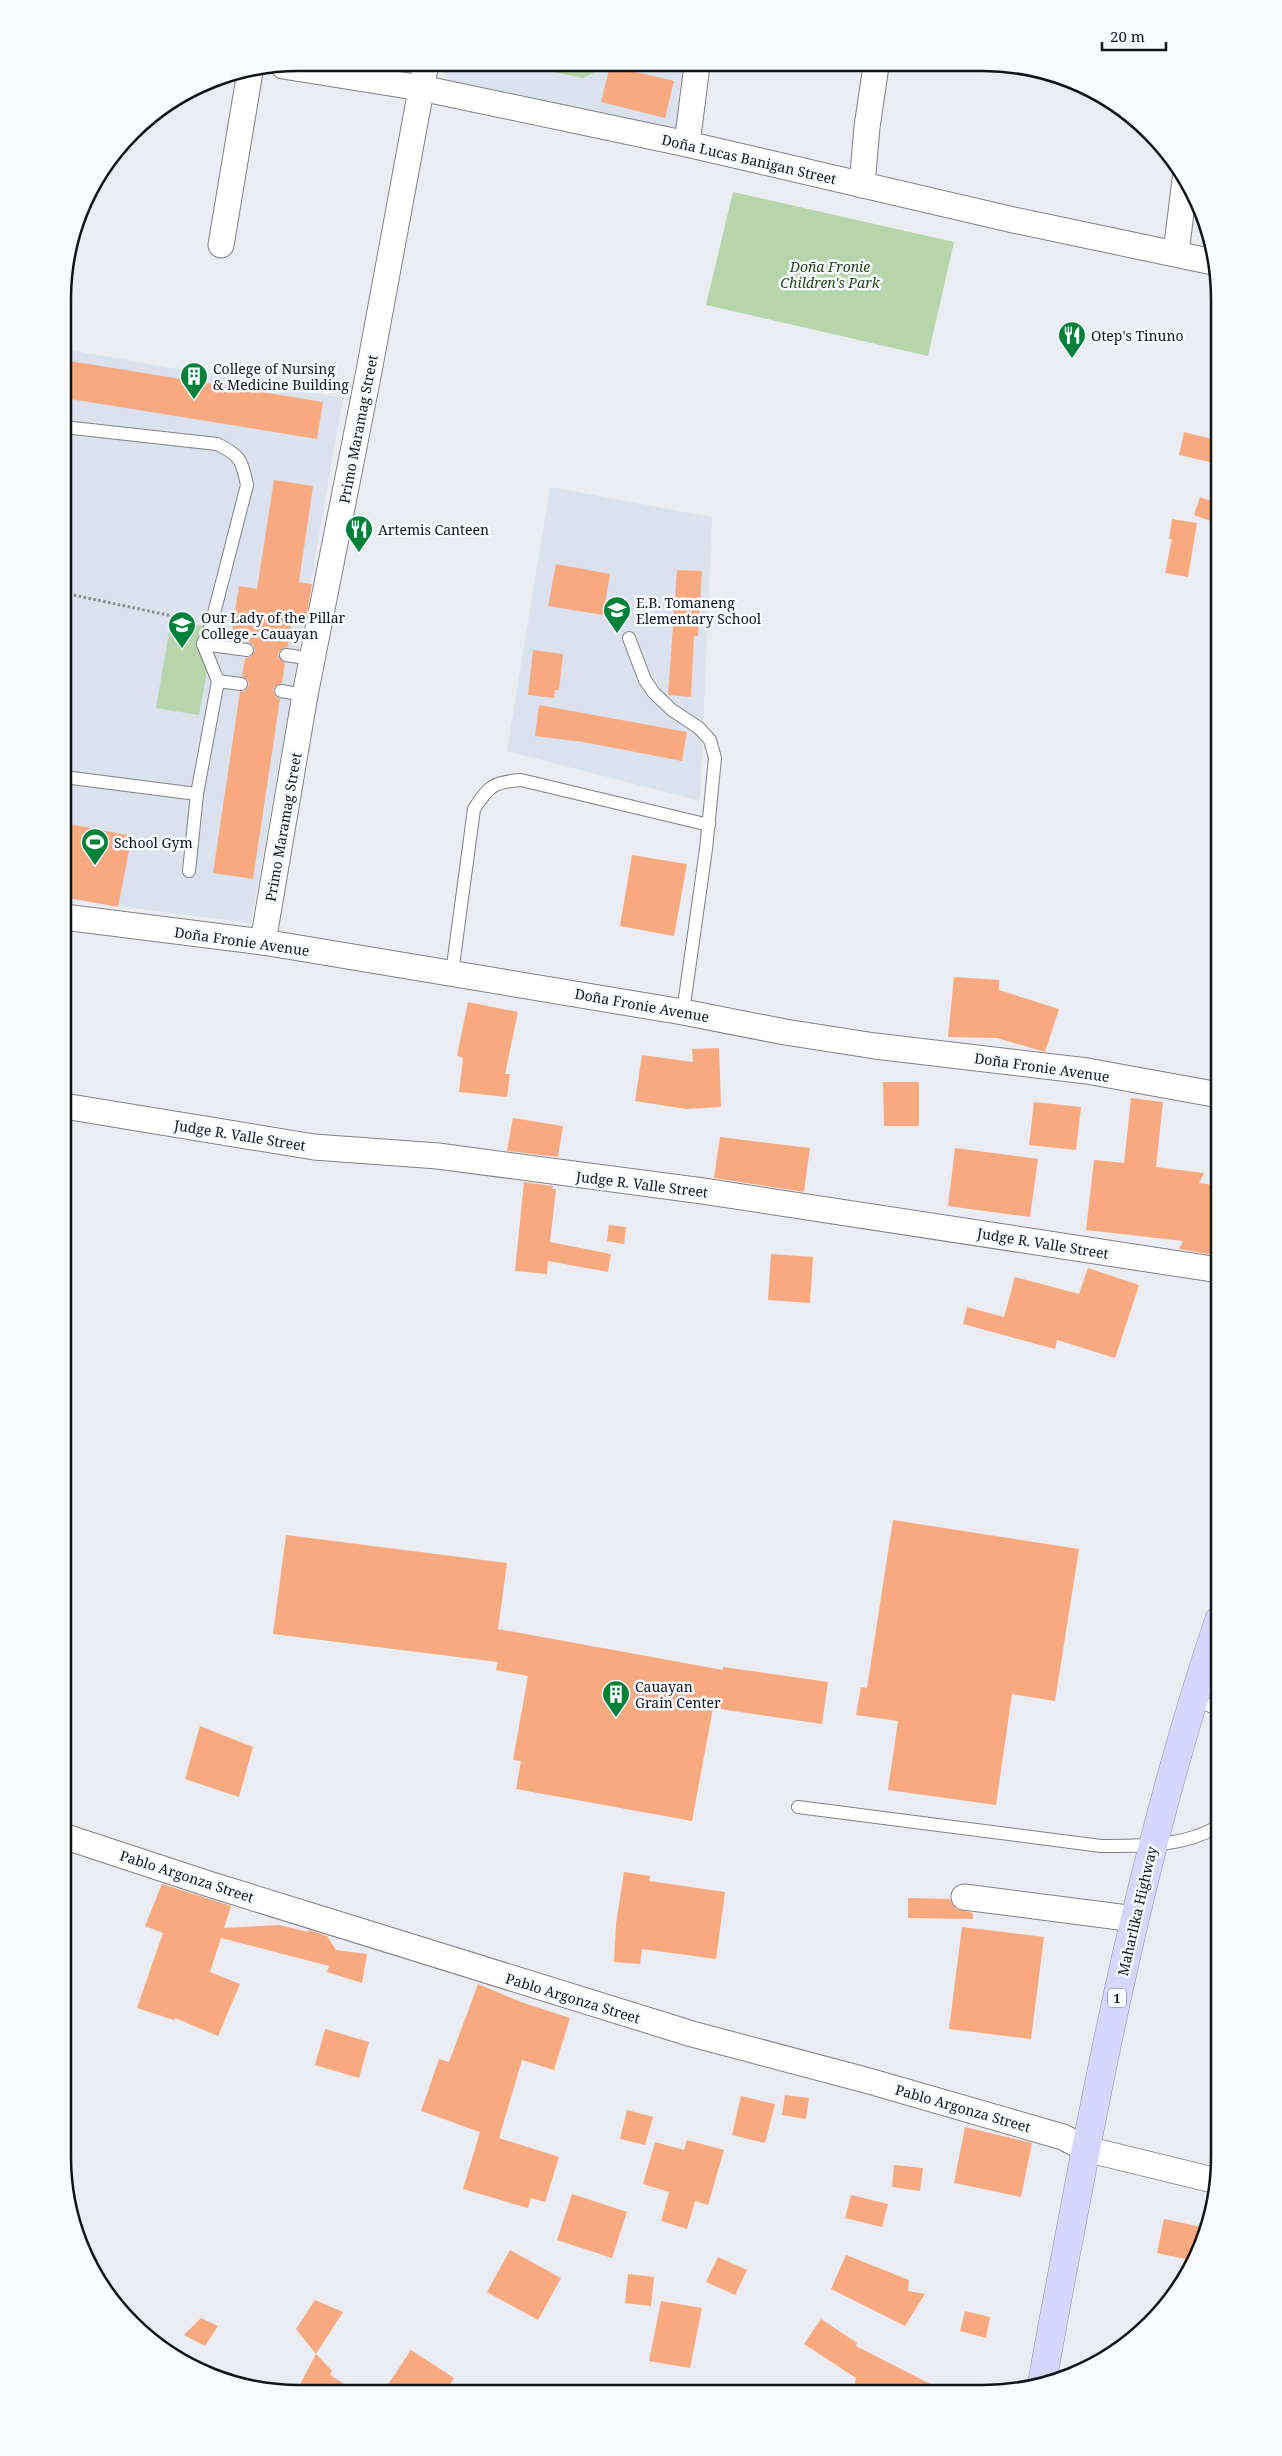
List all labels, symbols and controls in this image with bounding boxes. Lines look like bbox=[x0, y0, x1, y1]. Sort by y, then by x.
scale bar bbox=[1102, 20, 1166, 52]
text: 20 m bbox=[1110, 26, 1145, 46]
street label: Doña Lucas Banigan Street bbox=[660, 130, 838, 188]
park label: Doña Fronie Children's Park bbox=[780, 257, 881, 292]
restaurant icon: Otep's Tinuno bbox=[1057, 320, 1087, 359]
place label: Otep's Tinuno bbox=[1091, 326, 1184, 345]
street label: Primo Maramag Street bbox=[334, 353, 382, 505]
place label: College of Nursing & Medicine Building bbox=[213, 359, 349, 394]
building icon: College of Nursing & Medicine Building bbox=[179, 361, 209, 400]
restaurant icon: Artemis Canteen bbox=[344, 514, 374, 553]
place label: Artemis Canteen bbox=[378, 520, 489, 539]
place label: E.B. Tomaneng Elementary School bbox=[636, 593, 762, 628]
school or university icon: E.B. Tomaneng Elementary School bbox=[602, 595, 632, 634]
place label: Our Lady of the Pillar College - Cauayan bbox=[201, 608, 346, 643]
school or university icon: Our Lady of the Pillar College - Cauayan bbox=[167, 610, 197, 649]
street label: Primo Maramag Street bbox=[261, 751, 305, 903]
sports icon: School Gym bbox=[80, 827, 110, 866]
place label: School Gym bbox=[114, 833, 193, 852]
street label: Doña Fronie Avenue bbox=[173, 922, 311, 960]
street label: Doña Fronie Avenue bbox=[573, 984, 711, 1026]
street label: Doña Fronie Avenue bbox=[973, 1048, 1111, 1086]
street label: Judge R. Valle Street bbox=[172, 1115, 307, 1155]
street label: Judge R. Valle Street bbox=[574, 1166, 709, 1202]
street label: Judge R. Valle Street bbox=[975, 1223, 1110, 1263]
place label: Cauayan Grain Center bbox=[635, 1677, 721, 1712]
building icon: Cauayan Grain Center bbox=[601, 1679, 631, 1718]
street label: Maharlika Highway bbox=[1113, 1844, 1161, 1978]
street label: Pablo Argonza Street bbox=[118, 1845, 256, 1907]
street label: Pablo Argonza Street bbox=[503, 1968, 643, 2028]
road number: 1 bbox=[1108, 1989, 1126, 2008]
street label: Pablo Argonza Street bbox=[893, 2080, 1033, 2136]

